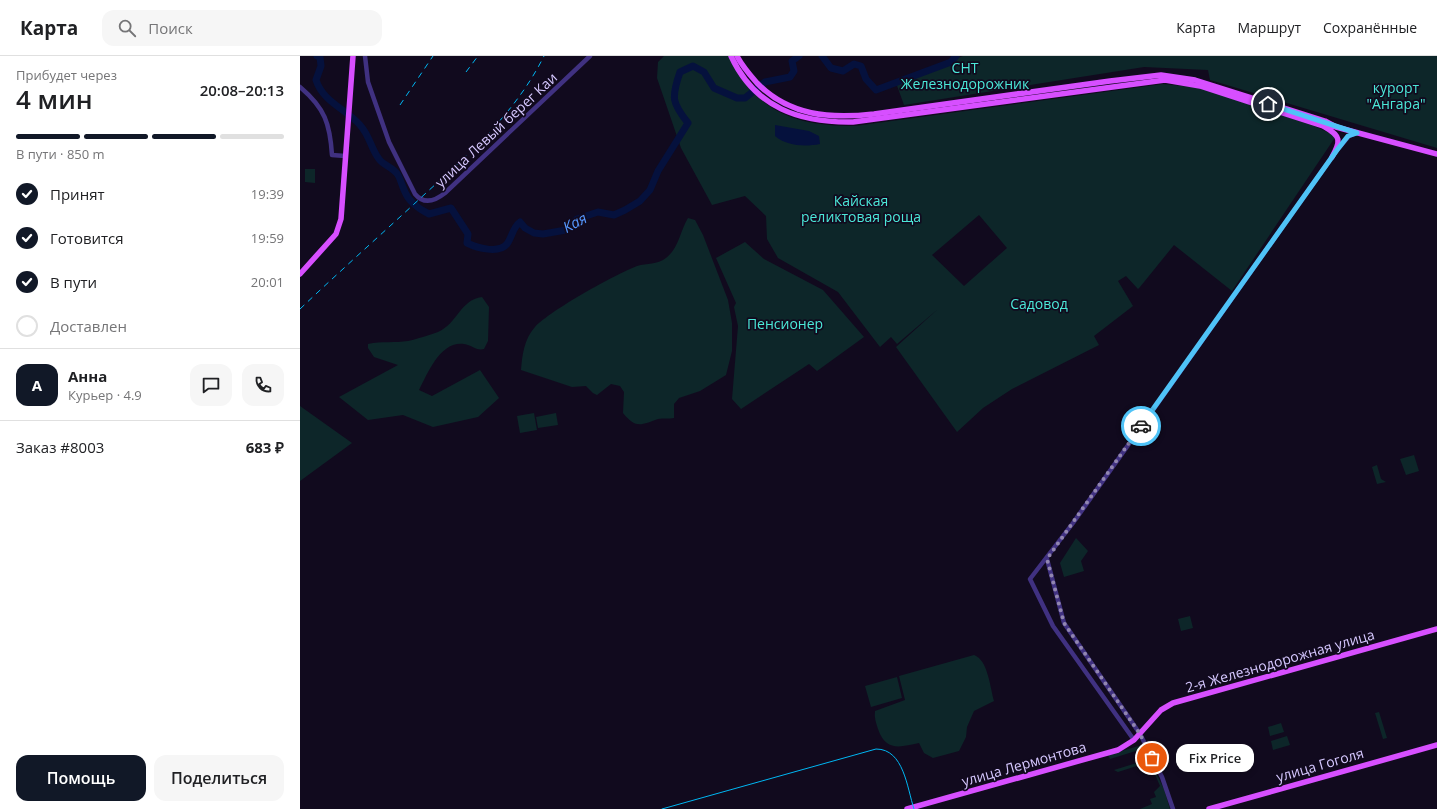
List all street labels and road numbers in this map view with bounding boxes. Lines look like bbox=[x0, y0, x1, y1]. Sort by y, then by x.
street label: улица Левый берег Каи bbox=[430, 68, 561, 191]
street label: 2-я Железнодорожная улица bbox=[1183, 624, 1377, 697]
street label: улица Лермонтова bbox=[959, 737, 1088, 790]
street label: улица Гоголя bbox=[1274, 743, 1366, 786]

